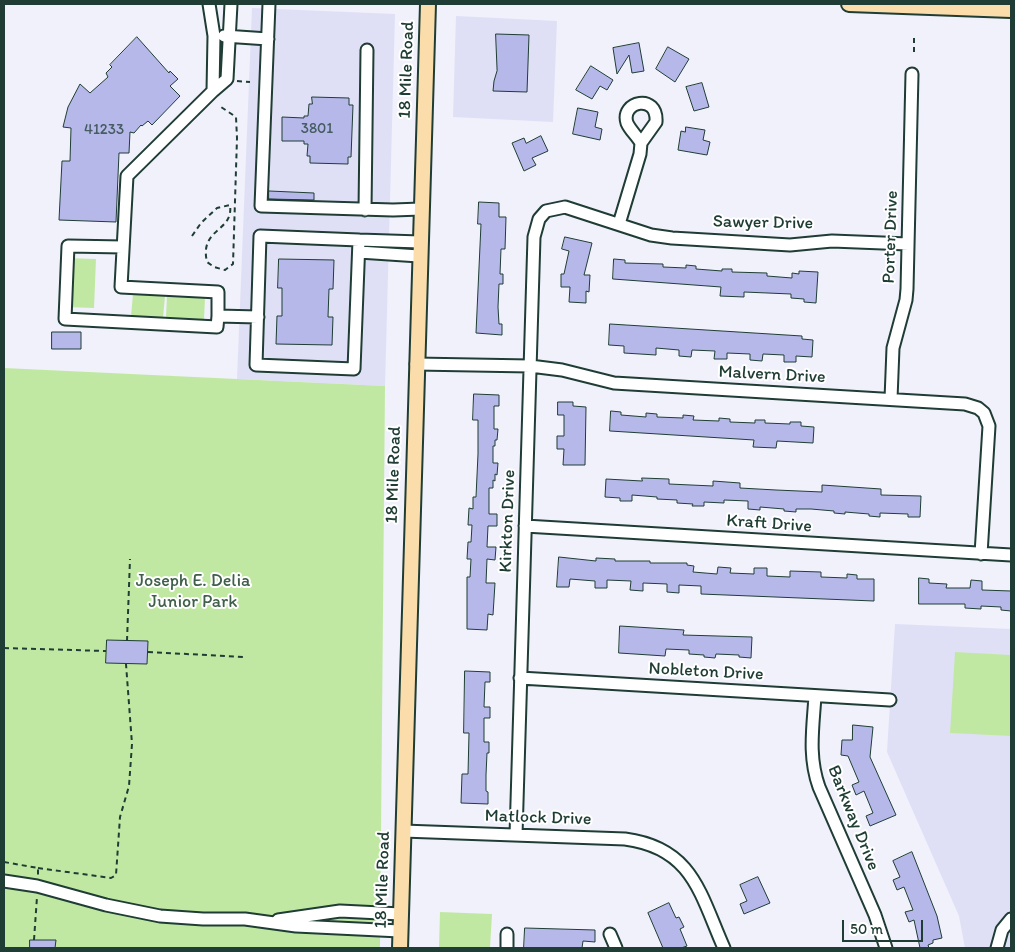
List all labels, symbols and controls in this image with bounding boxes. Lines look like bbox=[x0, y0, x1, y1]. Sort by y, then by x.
street label: 18 Mile Road bbox=[395, 21, 419, 119]
house number: 3801 bbox=[301, 120, 333, 138]
house number: 41233 bbox=[84, 121, 124, 139]
street label: Porter Drive bbox=[879, 190, 903, 284]
street label: Sawyer Drive bbox=[713, 211, 813, 235]
street label: Malvern Drive bbox=[718, 361, 826, 389]
street label: 18 Mile Road bbox=[382, 426, 406, 524]
street label: Kirkton Drive bbox=[495, 469, 521, 573]
street label: Kraft Drive bbox=[726, 510, 812, 538]
park label: Joseph E. Delia Junior Park bbox=[136, 570, 250, 612]
street label: Nobleton Drive bbox=[648, 658, 764, 686]
street label: Barkway Drive bbox=[822, 762, 884, 874]
street label: Matlock Drive bbox=[484, 805, 592, 831]
street label: 18 Mile Road bbox=[371, 831, 395, 929]
scale bar bbox=[845, 910, 926, 942]
text: 50 m bbox=[850, 920, 883, 938]

